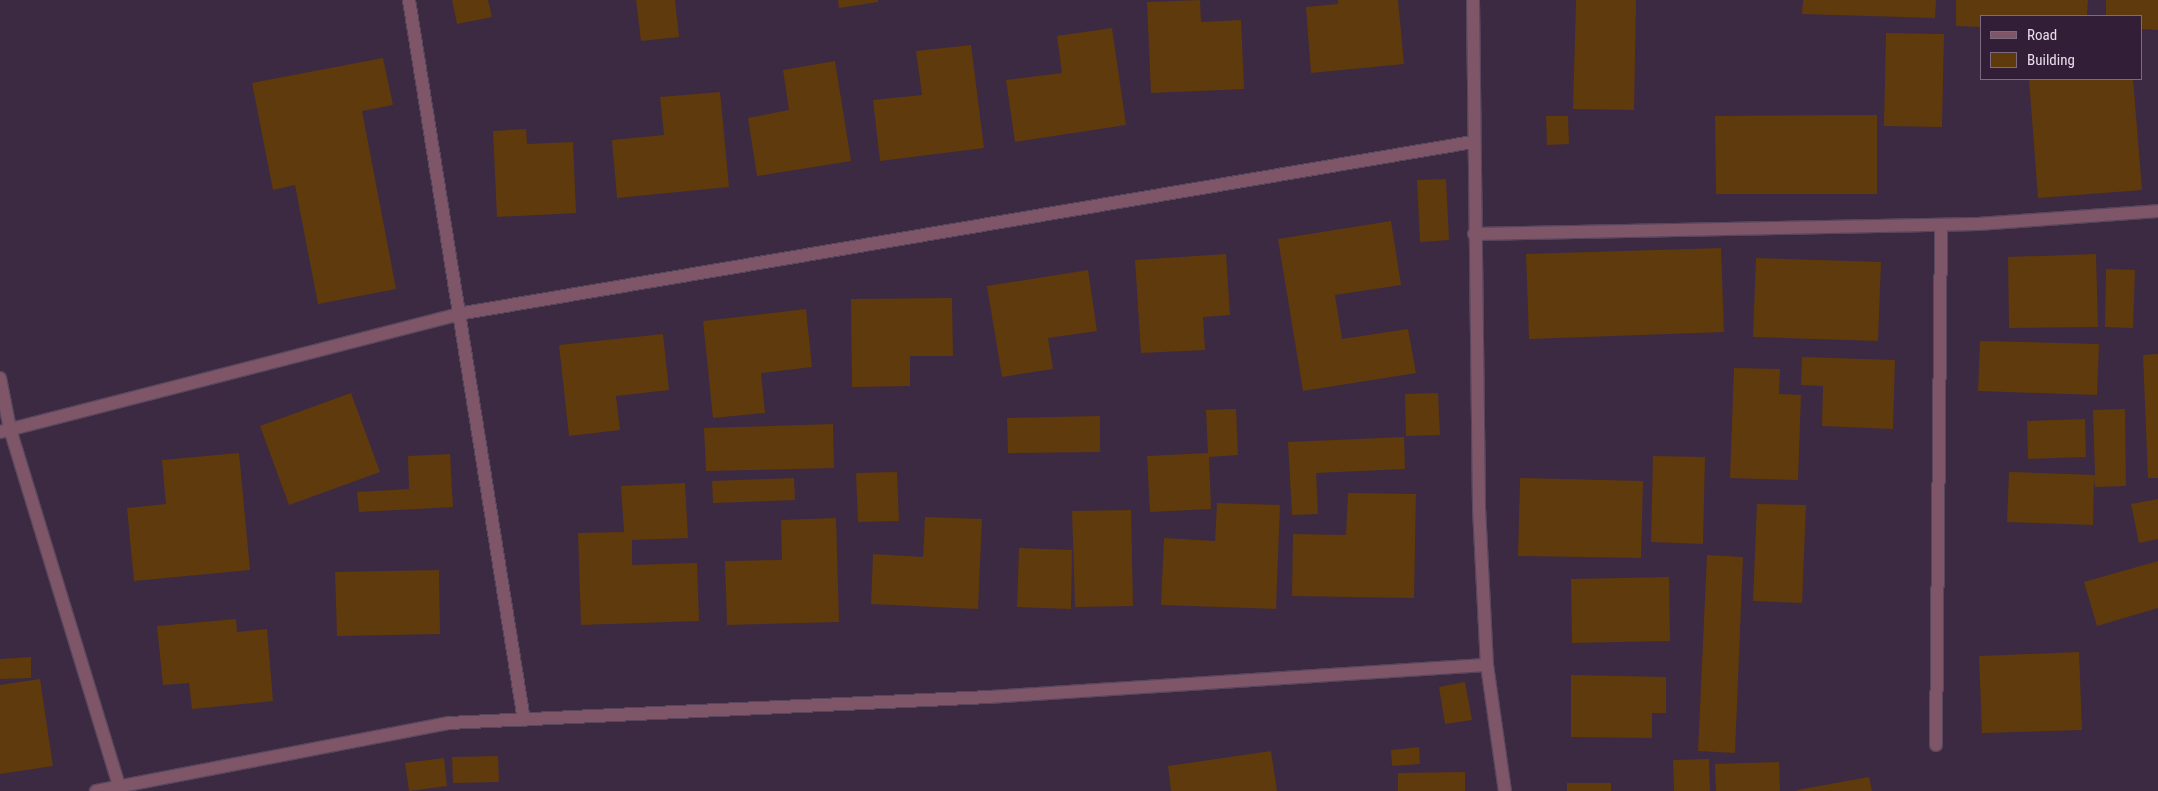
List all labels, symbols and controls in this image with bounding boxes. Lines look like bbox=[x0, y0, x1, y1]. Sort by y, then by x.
legend bbox=[1980, 15, 2143, 80]
text: Road bbox=[2027, 26, 2057, 44]
text: Building bbox=[2027, 51, 2075, 69]

